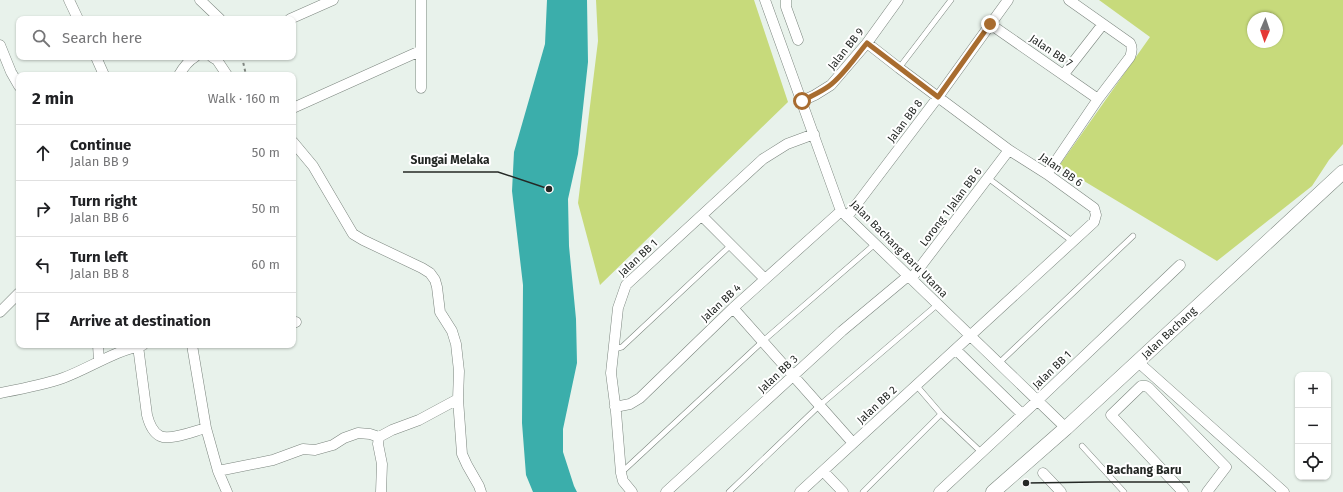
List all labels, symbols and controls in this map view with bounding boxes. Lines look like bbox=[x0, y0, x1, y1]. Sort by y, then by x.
north arrow bbox=[1247, 12, 1283, 48]
route end bbox=[981, 15, 999, 33]
search box bbox=[16, 16, 296, 60]
street label: Jalan BB 9 bbox=[825, 25, 867, 72]
icon: search bbox=[30, 27, 52, 49]
text: Search here bbox=[62, 29, 142, 47]
street label: Jalan BB 7 bbox=[1027, 32, 1075, 70]
text: 2 min bbox=[32, 88, 74, 109]
text: Walk · 160 m bbox=[208, 91, 280, 106]
route start bbox=[793, 92, 811, 110]
street label: Jalan BB 8 bbox=[885, 97, 925, 145]
text: Continue bbox=[70, 136, 131, 154]
icon: ahead bbox=[32, 142, 54, 164]
text: 50 m bbox=[252, 145, 280, 160]
callout: Sungai Melaka bbox=[403, 148, 498, 172]
street label: Jalan BB 6 bbox=[1037, 150, 1085, 190]
text: Sungai Melaka bbox=[411, 153, 490, 167]
text: Jalan BB 9 bbox=[70, 154, 129, 169]
street label: Lorong 1 Jalan BB 6 bbox=[917, 165, 985, 249]
text: Turn right bbox=[70, 192, 137, 210]
icon: right bbox=[32, 198, 54, 220]
street label: Jalan Bachang Baru Utama bbox=[848, 198, 950, 300]
text: 50 m bbox=[252, 201, 280, 216]
text: Jalan BB 6 bbox=[70, 210, 129, 225]
street label: Jalan BB 1 bbox=[616, 237, 660, 279]
text: Turn left bbox=[70, 248, 128, 266]
icon: left bbox=[32, 254, 54, 276]
text: 60 m bbox=[251, 257, 280, 272]
text: Jalan BB 8 bbox=[70, 266, 129, 281]
street label: Jalan BB 4 bbox=[698, 281, 744, 325]
street label: Jalan Bachang bbox=[1139, 304, 1199, 362]
icon: arrive bbox=[32, 310, 54, 332]
text: Arrive at destination bbox=[70, 312, 211, 330]
street label: Jalan BB 1 bbox=[1030, 348, 1074, 392]
street label: Jalan BB 3 bbox=[755, 352, 801, 396]
map controls bbox=[1295, 372, 1331, 480]
button: + bbox=[1295, 372, 1331, 408]
street label: Jalan BB 2 bbox=[854, 383, 900, 427]
button: − bbox=[1295, 408, 1331, 444]
button: locate bbox=[1295, 444, 1331, 480]
callout: Bachang Baru bbox=[1098, 458, 1190, 482]
text: Bachang Baru bbox=[1106, 463, 1182, 477]

